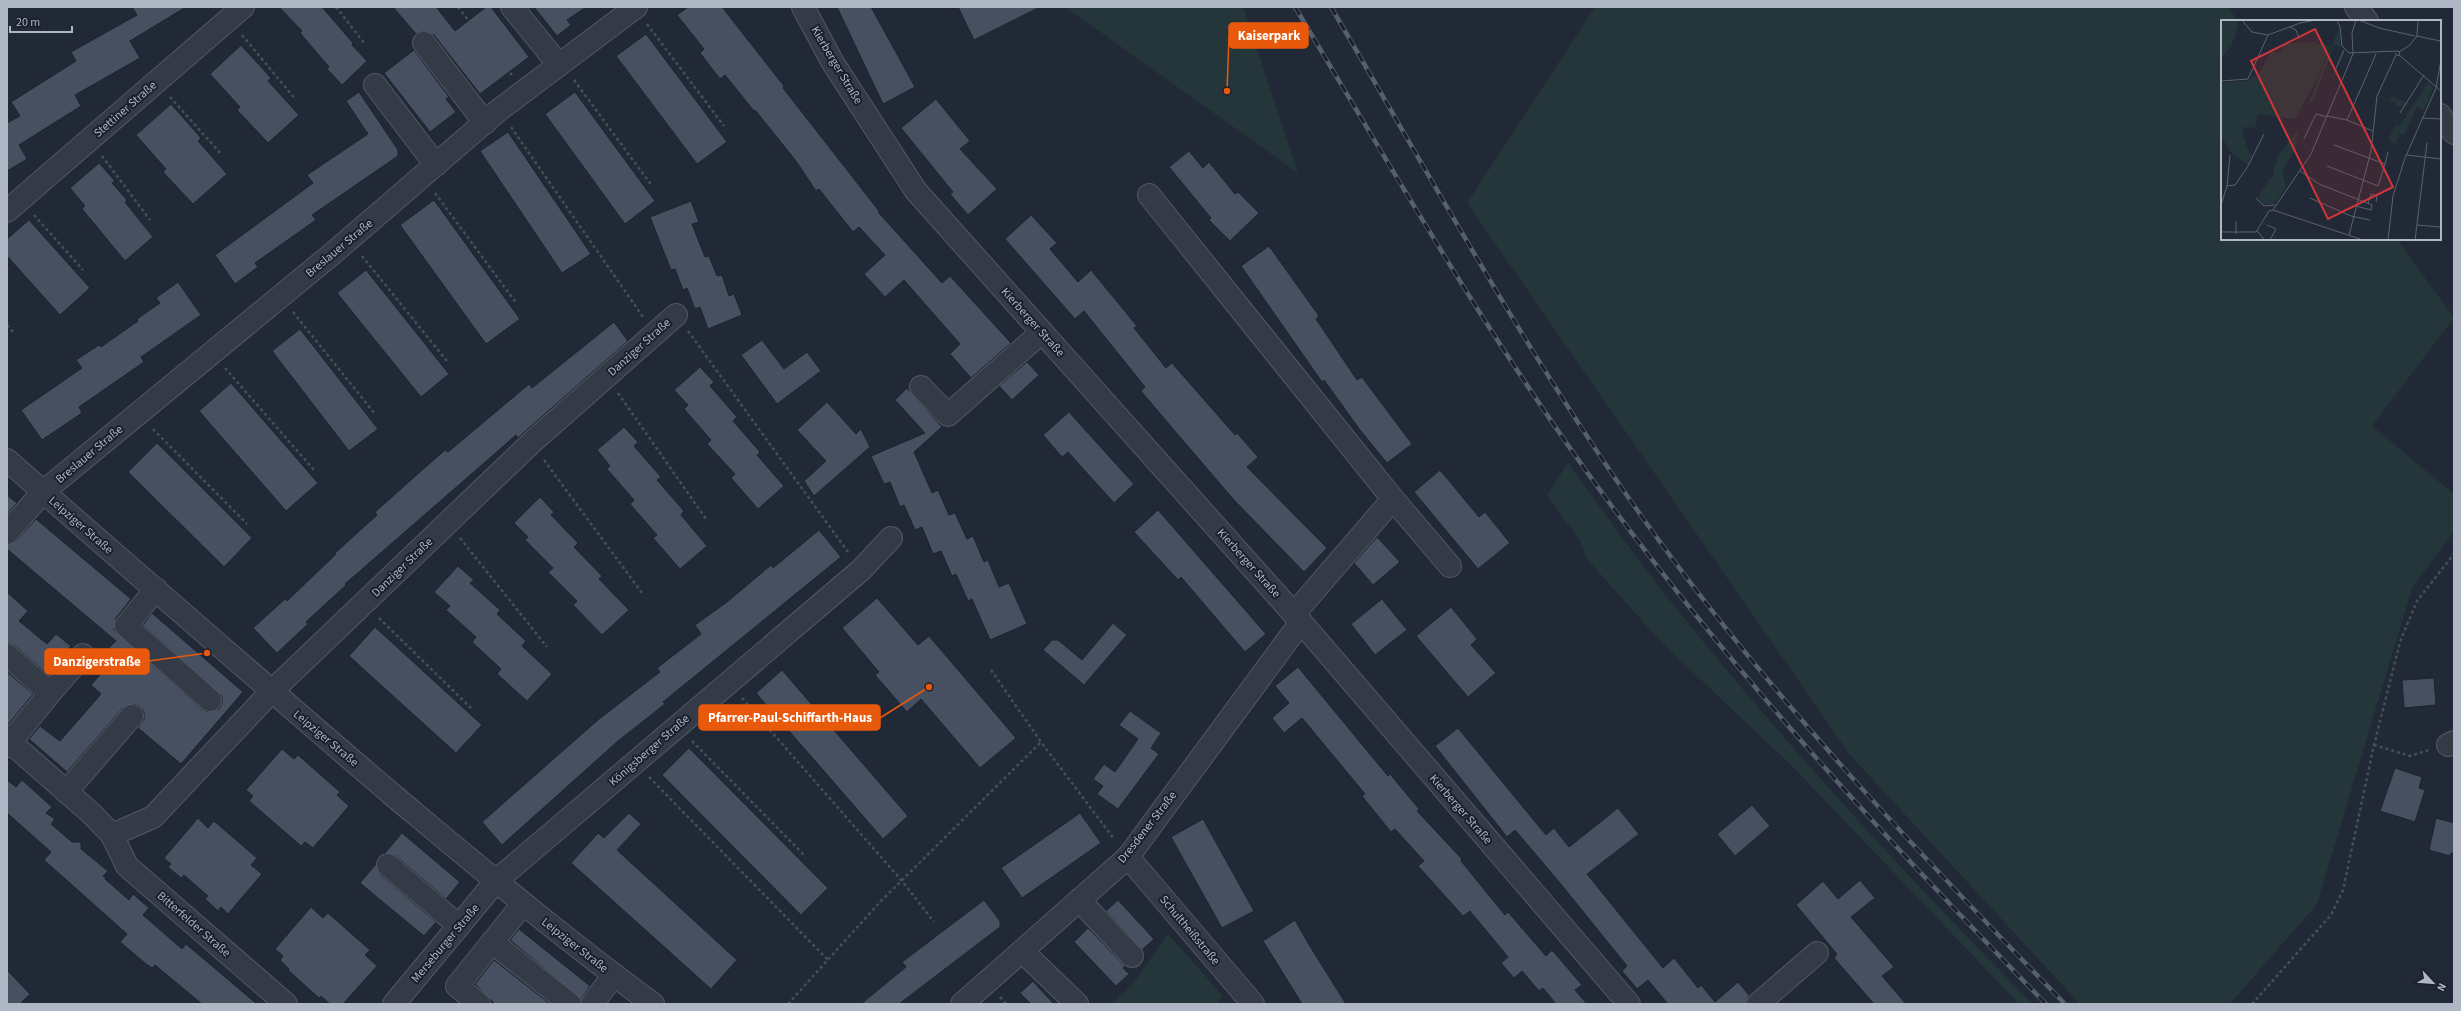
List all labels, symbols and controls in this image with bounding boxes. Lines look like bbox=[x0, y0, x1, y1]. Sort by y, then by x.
scale bar bbox=[10, 8, 72, 34]
text: 20 m bbox=[16, 14, 40, 31]
inset map bbox=[2221, 20, 2441, 240]
street label: Kierberger Straße bbox=[807, 23, 867, 107]
callout: Kaiserpark bbox=[1229, 23, 1308, 48]
text: Kaiserpark bbox=[1238, 27, 1301, 45]
street label: Stettiner Straße bbox=[90, 77, 161, 142]
street label: Breslauer Straße bbox=[302, 215, 377, 282]
street label: Kierberger Straße bbox=[997, 284, 1068, 361]
street label: Danziger Straße bbox=[604, 314, 675, 380]
street label: Breslauer Straße bbox=[52, 421, 127, 488]
street label: Leipziger Straße bbox=[45, 493, 117, 558]
street label: Kierberger Straße bbox=[1213, 525, 1284, 602]
street label: Danziger Straße bbox=[368, 534, 437, 601]
callout: Danzigerstraße bbox=[45, 649, 149, 674]
text: Danzigerstraße bbox=[53, 653, 141, 671]
callout: Pfarrer-Paul-Schiffarth-Haus bbox=[699, 705, 880, 730]
street label: Leipziger Straße bbox=[289, 706, 362, 771]
text: Pfarrer-Paul-Schiffarth-Haus bbox=[708, 709, 872, 727]
street label: Königsberger Straße bbox=[605, 710, 693, 790]
street label: Kierberger Straße bbox=[1425, 771, 1496, 848]
street label: Dresdener Straße bbox=[1114, 788, 1181, 867]
street label: Bitterfelder Straße bbox=[153, 888, 234, 961]
street label: Schultheißstraße bbox=[1155, 892, 1224, 969]
street label: Merseburger Straße bbox=[407, 900, 484, 986]
street label: Leipziger Straße bbox=[538, 914, 612, 977]
north arrow bbox=[2413, 963, 2453, 1003]
text: N bbox=[2433, 981, 2450, 994]

